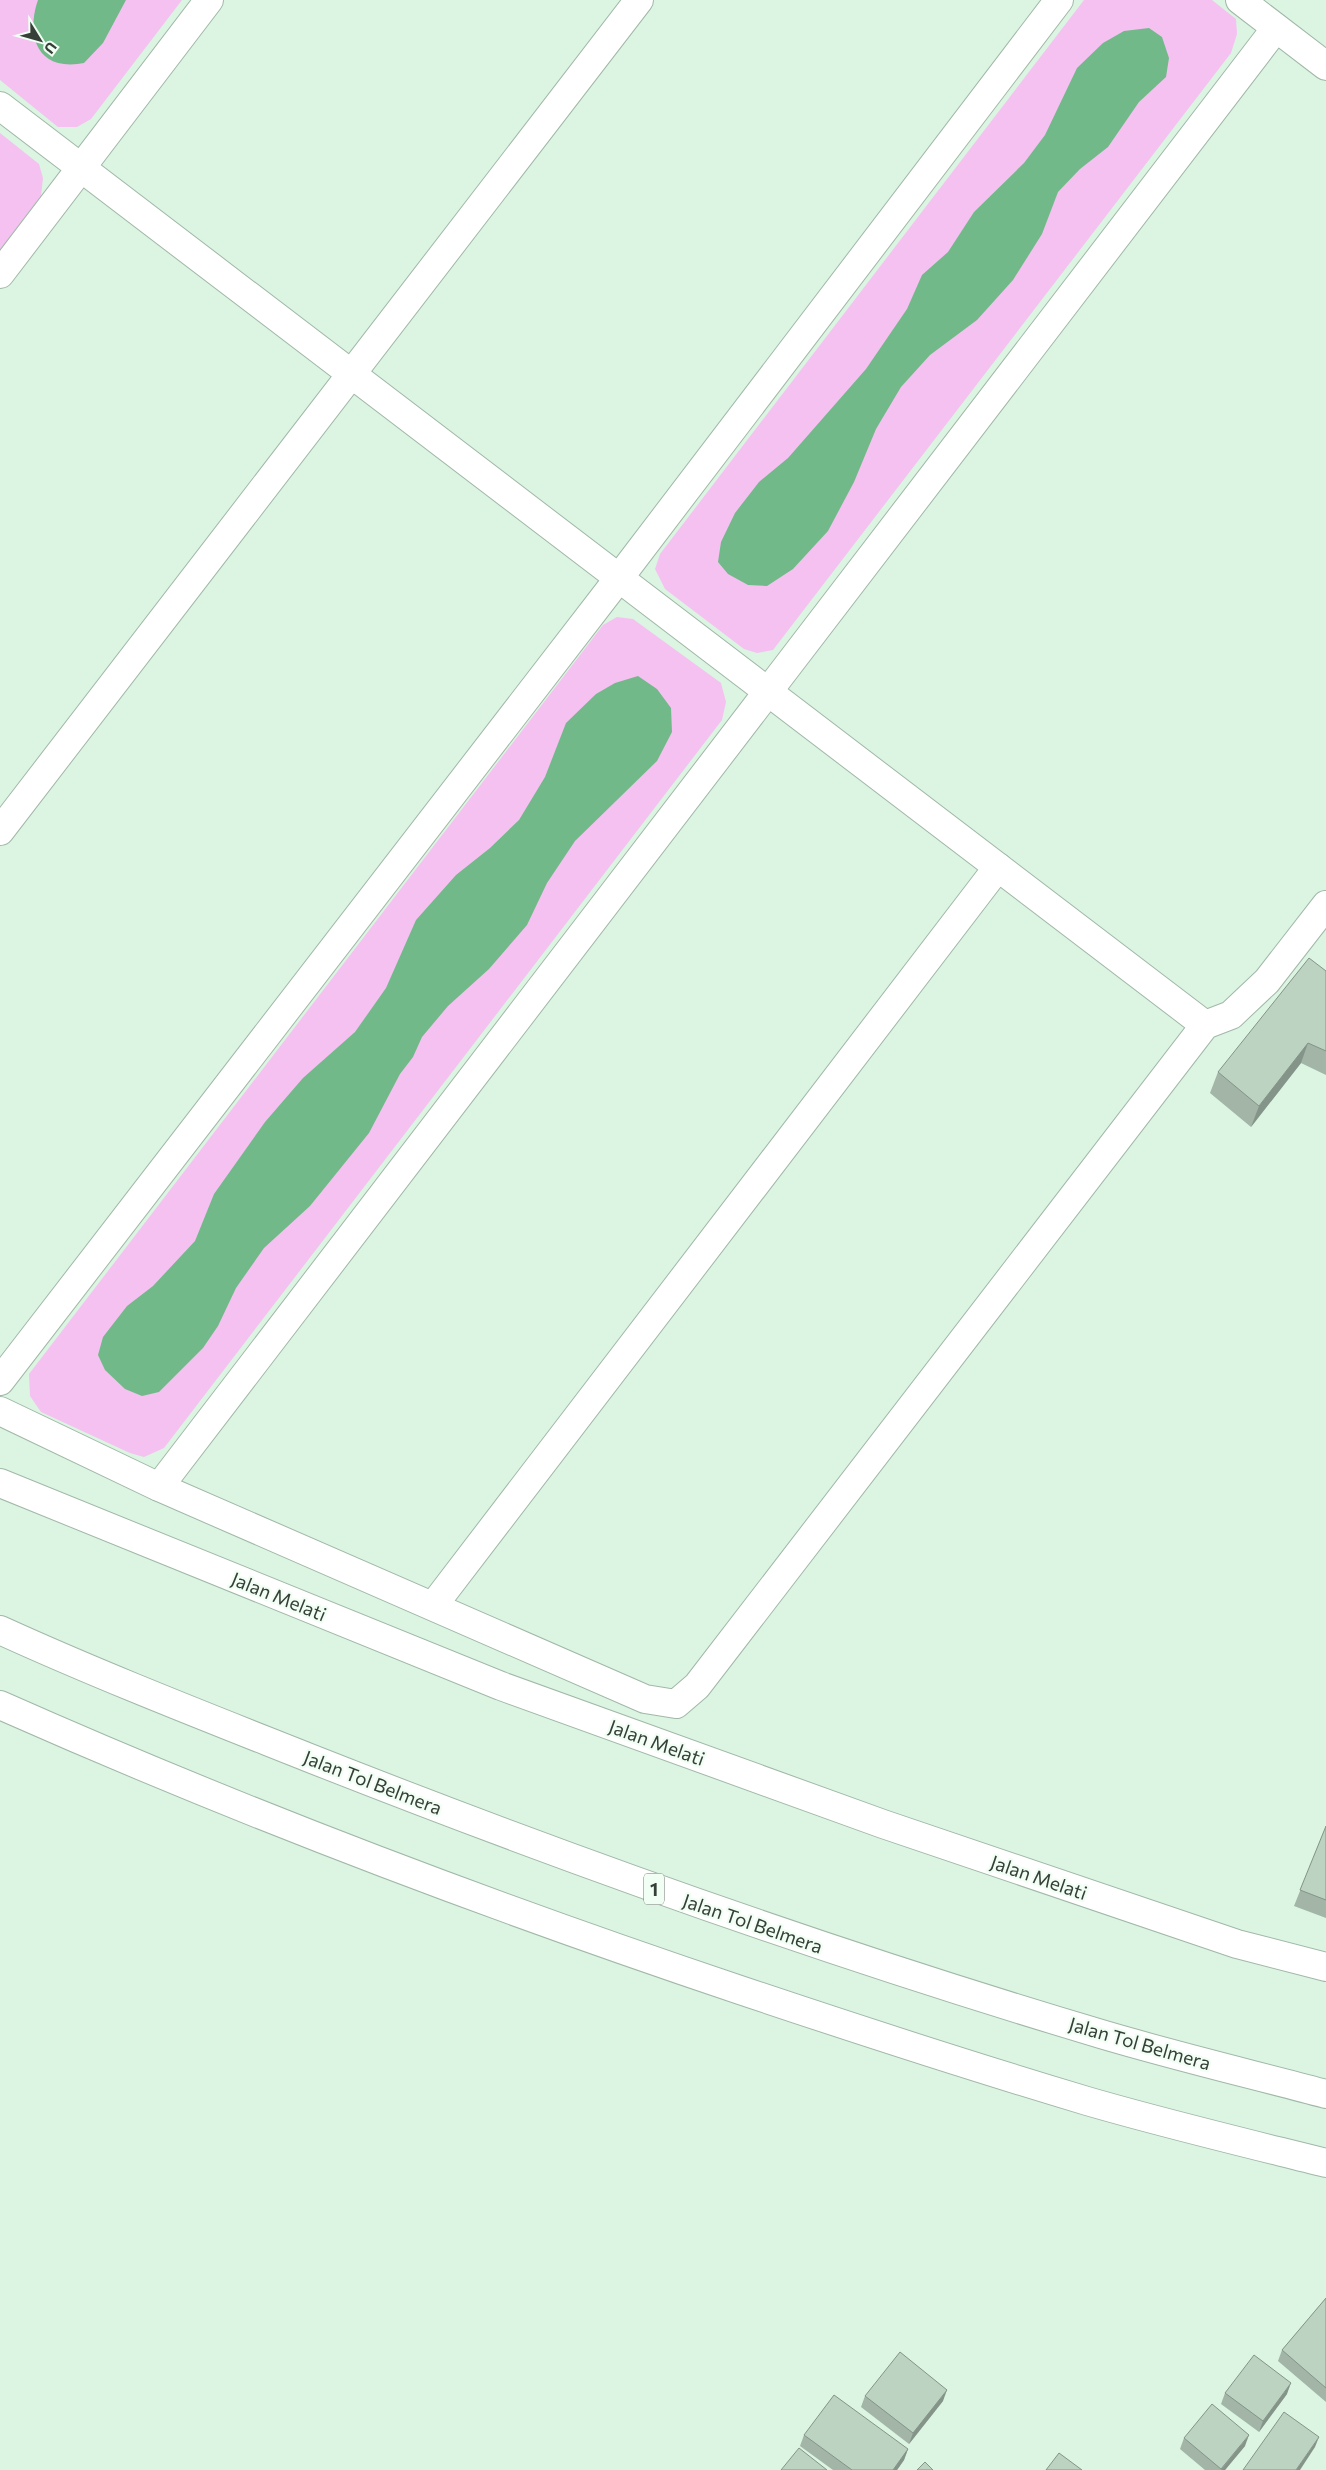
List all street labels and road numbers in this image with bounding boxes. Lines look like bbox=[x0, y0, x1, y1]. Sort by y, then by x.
street label: Jalan Melati bbox=[228, 1567, 330, 1625]
street label: Jalan Melati bbox=[606, 1714, 708, 1770]
street label: Jalan Tol Belmera bbox=[301, 1745, 445, 1819]
street label: Jalan Melati bbox=[988, 1850, 1090, 1904]
road number: 1 bbox=[644, 1874, 664, 1905]
street label: Jalan Tol Belmera bbox=[680, 1888, 826, 1958]
street label: Jalan Tol Belmera bbox=[1066, 2012, 1214, 2074]

